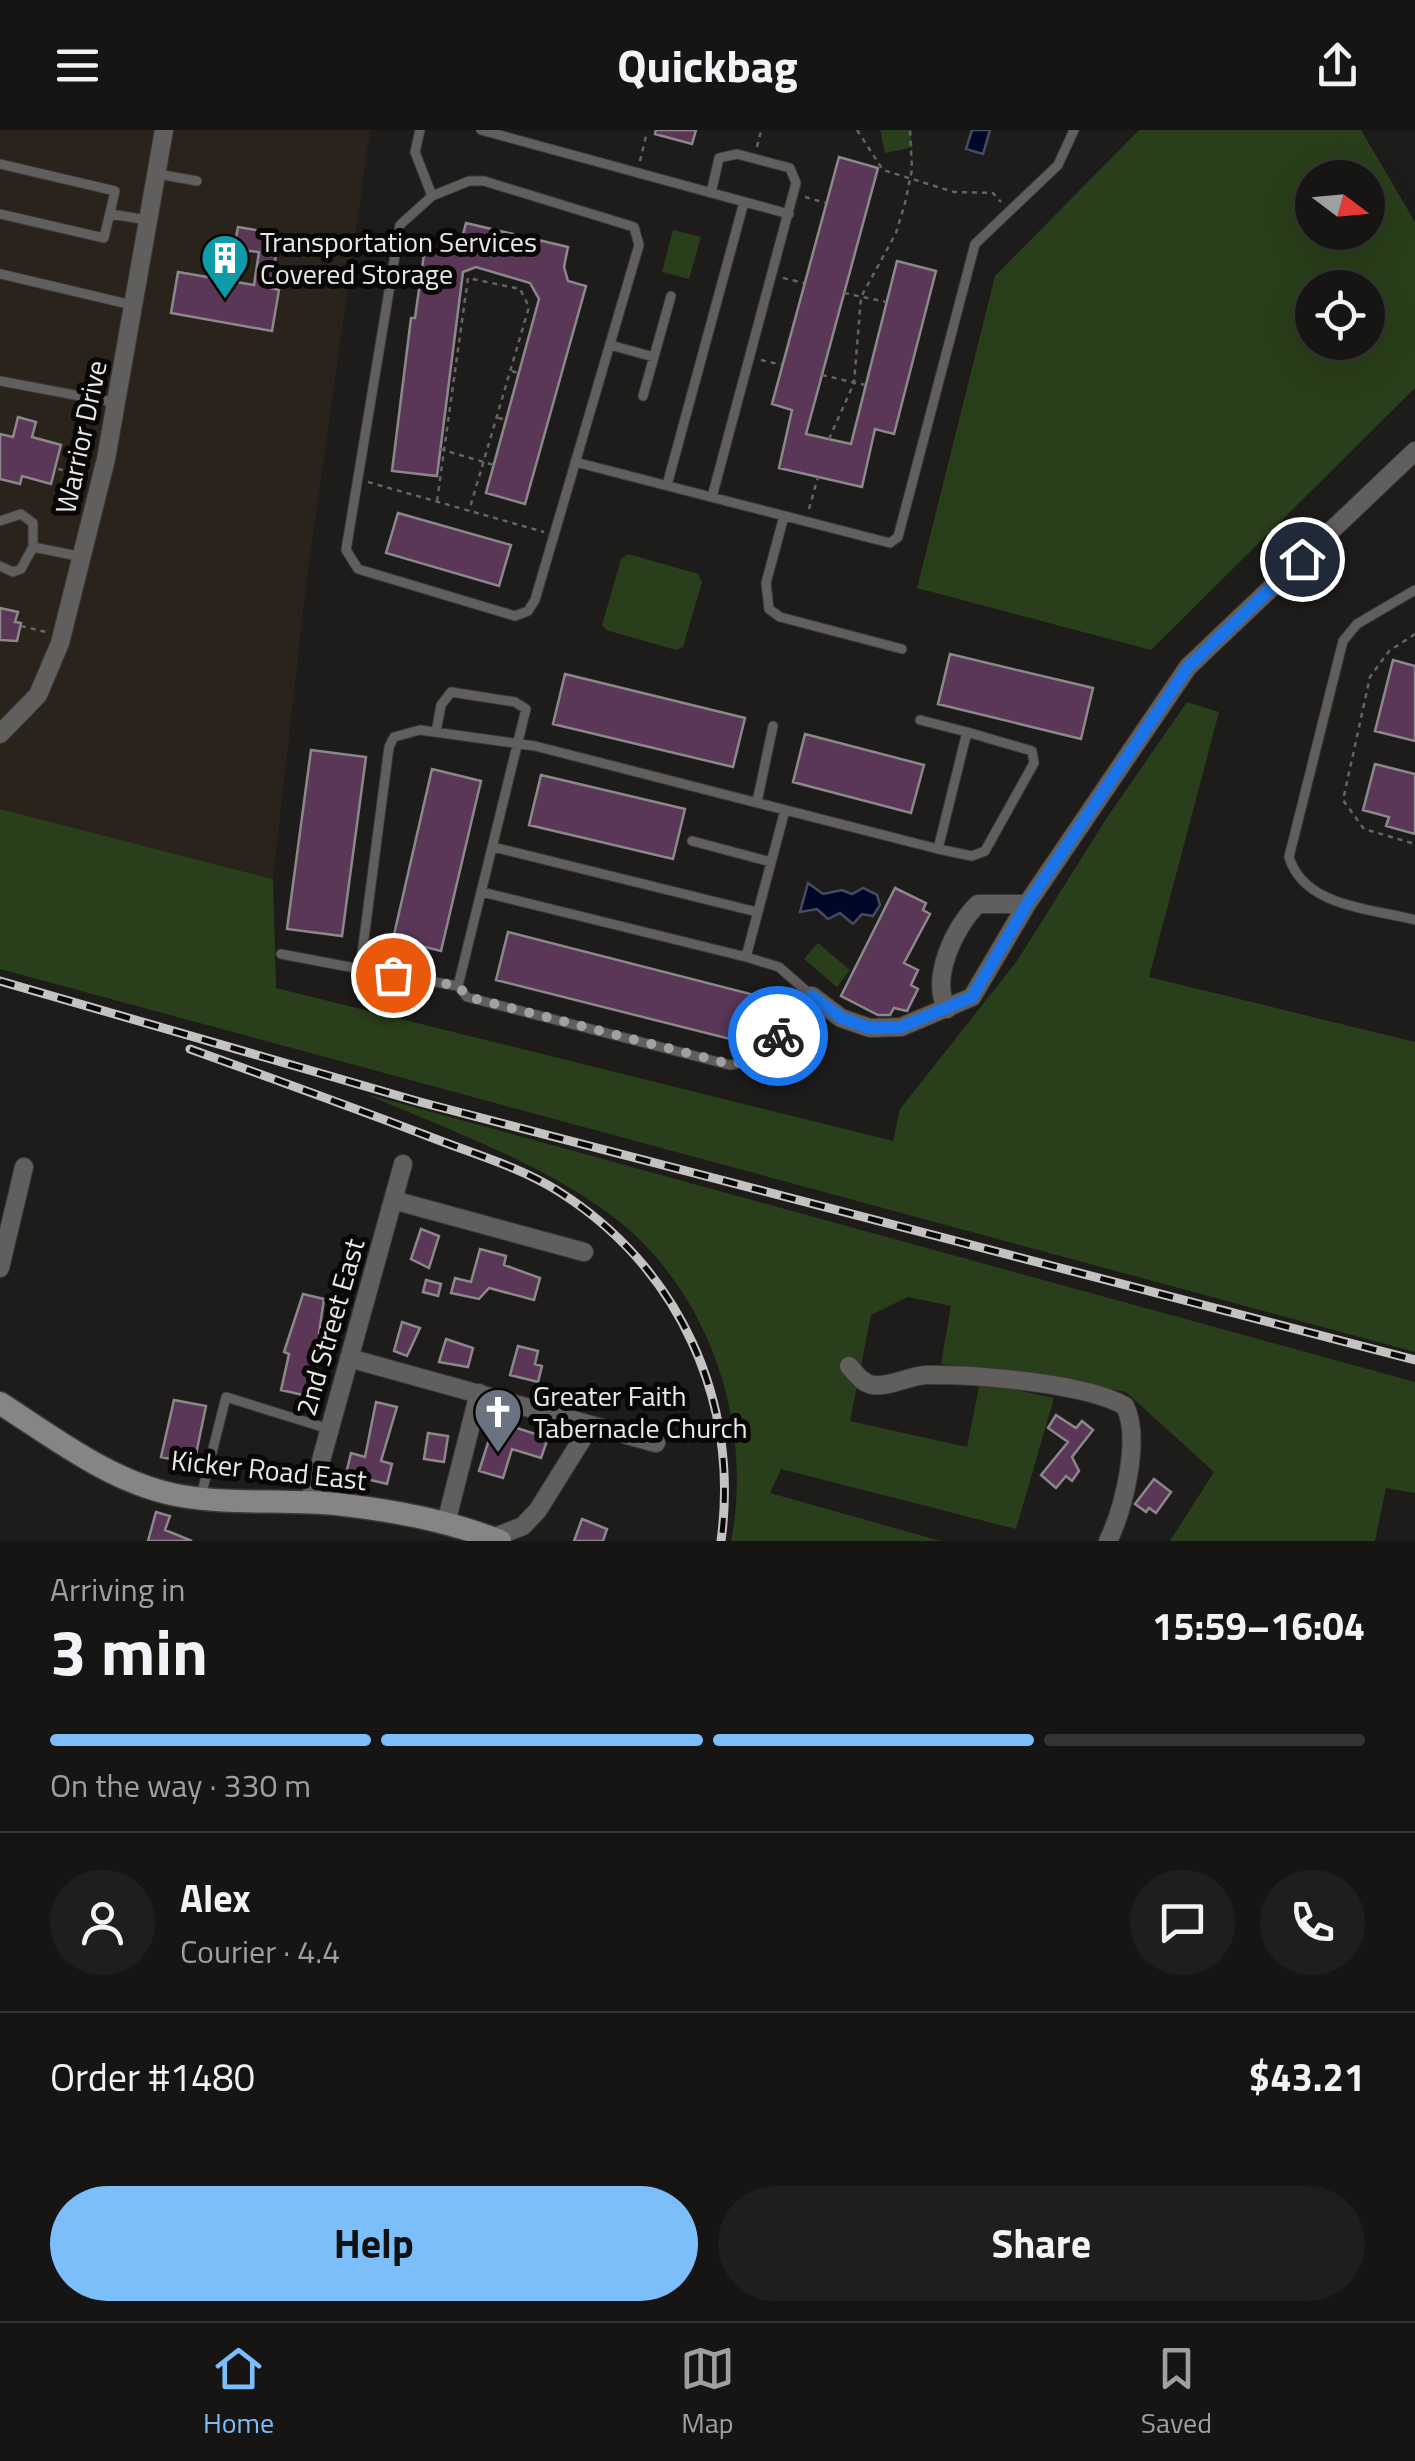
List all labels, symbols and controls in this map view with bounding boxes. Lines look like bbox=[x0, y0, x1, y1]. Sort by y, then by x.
text: Quickbag bbox=[617, 31, 798, 99]
icon: menu bbox=[50, 38, 105, 93]
icon: share bbox=[1310, 38, 1365, 93]
north arrow bbox=[1295, 160, 1385, 250]
map controls bbox=[1295, 160, 1385, 360]
place label: Transportation Services Covered Storage bbox=[260, 220, 537, 295]
building icon: Transportation Services Covered Storage bbox=[199, 232, 251, 300]
button: locate bbox=[1295, 270, 1385, 360]
street label: Warrior Drive bbox=[43, 356, 118, 518]
pin bbox=[1260, 517, 1345, 602]
icon: home bbox=[1275, 532, 1330, 587]
pin bbox=[351, 933, 436, 1018]
icon: bag bbox=[366, 948, 421, 1003]
courier bbox=[728, 986, 828, 1086]
icon: bike bbox=[751, 1009, 806, 1064]
street label: 2nd Street East bbox=[284, 1233, 375, 1420]
place label: Greater Faith Tabernacle Church bbox=[533, 1374, 748, 1449]
church icon: Greater Faith Tabernacle Church bbox=[472, 1386, 524, 1454]
street label: Kicker Road East bbox=[169, 1438, 369, 1501]
text: Arriving in bbox=[50, 1565, 186, 1613]
text: 15:59–16:04 bbox=[1152, 1597, 1365, 1655]
text: 3 min bbox=[50, 1601, 208, 1700]
text: On the way · 330 m bbox=[50, 1761, 311, 1809]
text: Alex bbox=[180, 1869, 251, 1927]
button: person bbox=[50, 1870, 155, 1975]
button: chat bbox=[1130, 1870, 1235, 1975]
button: phone bbox=[1260, 1870, 1365, 1975]
text: Courier · 4.4 bbox=[180, 1927, 340, 1975]
text: Order #1480 bbox=[50, 2048, 255, 2106]
text: $43.21 bbox=[1249, 2048, 1365, 2106]
button: Help bbox=[50, 2186, 698, 2301]
button: Share bbox=[718, 2186, 1365, 2301]
tab: Home bbox=[203, 2341, 274, 2444]
tab: Map bbox=[680, 2341, 735, 2444]
tab: Saved bbox=[1141, 2341, 1212, 2444]

